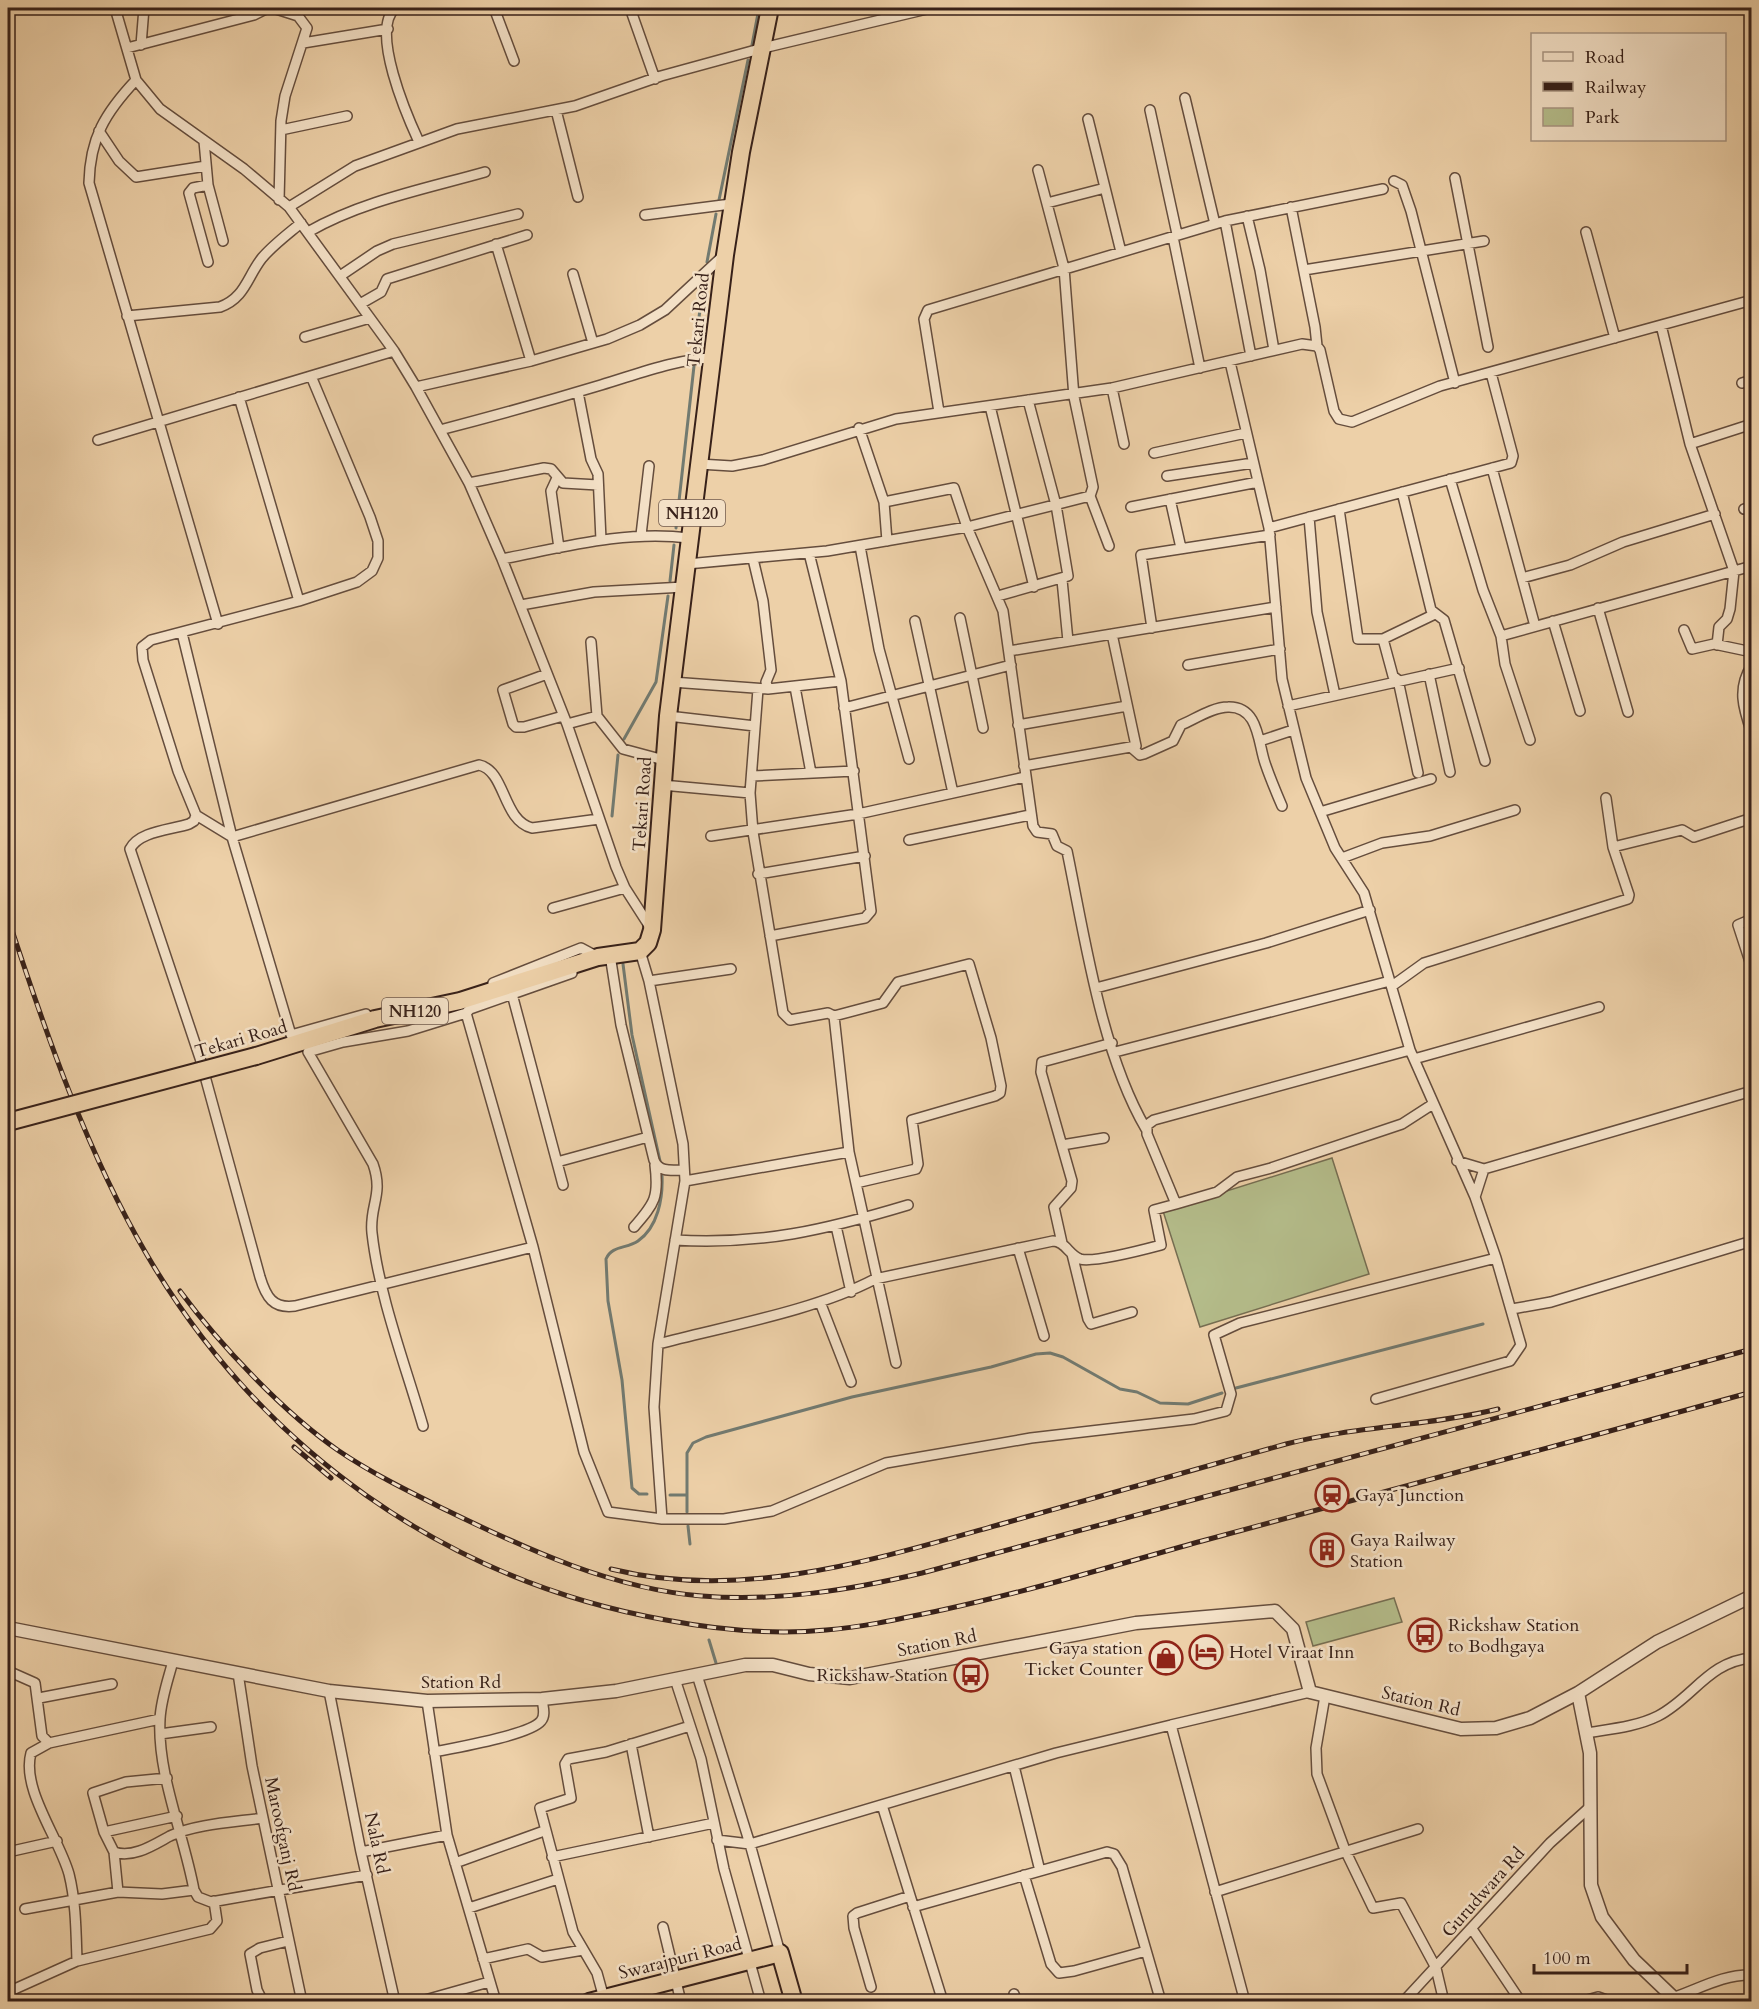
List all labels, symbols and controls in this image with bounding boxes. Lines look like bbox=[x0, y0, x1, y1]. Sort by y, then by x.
legend bbox=[1531, 33, 1726, 141]
text: Road bbox=[1585, 45, 1625, 70]
text: Railway bbox=[1585, 75, 1647, 100]
text: Park bbox=[1585, 105, 1620, 130]
street label: Tekari Road bbox=[681, 271, 716, 369]
road number: NH120 bbox=[659, 500, 725, 526]
street label: Tekari Road bbox=[627, 755, 658, 852]
road number: NH120 bbox=[382, 998, 448, 1024]
street label: Tekari Road bbox=[192, 1014, 291, 1065]
station icon: Gaya Junction bbox=[1314, 1477, 1350, 1513]
place label: Gaya Junction bbox=[1355, 1483, 1465, 1508]
place label: Gaya Railway Station bbox=[1350, 1528, 1456, 1574]
building icon: Gaya Railway Station bbox=[1309, 1532, 1345, 1568]
place label: Rickshaw Station to Bodhgaya bbox=[1448, 1613, 1580, 1659]
bus stop icon: Rickshaw Station to Bodhgaya bbox=[1407, 1617, 1443, 1653]
street label: Station Rd bbox=[895, 1624, 979, 1663]
hotel icon: Hotel Viraat Inn bbox=[1188, 1634, 1224, 1670]
place label: Gaya station Ticket Counter bbox=[1024, 1636, 1144, 1682]
shop icon: Gaya station Ticket Counter bbox=[1148, 1640, 1184, 1676]
place label: Hotel Viraat Inn bbox=[1229, 1640, 1355, 1665]
bus stop icon: Rickshaw Station bbox=[953, 1657, 989, 1693]
place label: Rickshaw Station bbox=[816, 1663, 949, 1688]
street label: Station Rd bbox=[421, 1670, 501, 1695]
street label: Station Rd bbox=[1379, 1680, 1463, 1723]
street label: Maroofganj Rd bbox=[258, 1775, 307, 1894]
street label: Nala Rd bbox=[358, 1810, 395, 1877]
street label: Gurudwara Rd bbox=[1436, 1841, 1531, 1943]
street label: Swarajpuri Road bbox=[616, 1931, 745, 1986]
scale bar bbox=[1534, 1937, 1687, 1975]
text: 100 m bbox=[1543, 1946, 1591, 1971]

